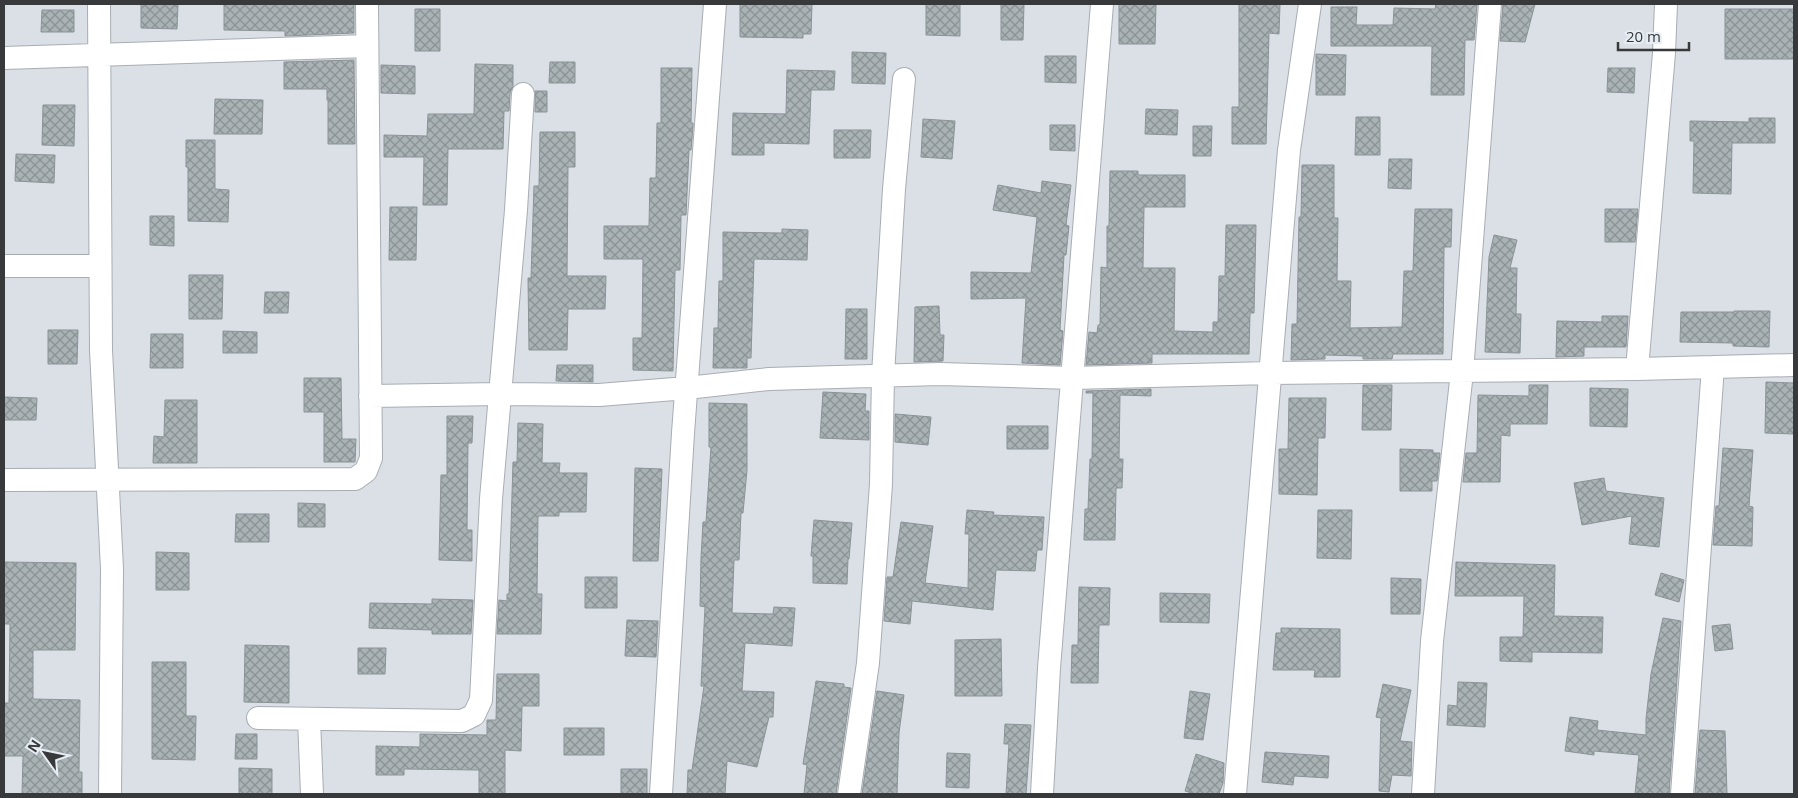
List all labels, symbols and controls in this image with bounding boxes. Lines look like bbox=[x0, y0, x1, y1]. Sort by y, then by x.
scale bar bbox=[1618, 20, 1689, 52]
text: 20 m bbox=[1626, 26, 1661, 46]
north arrow bbox=[20, 728, 70, 778]
text: N bbox=[23, 736, 45, 756]

